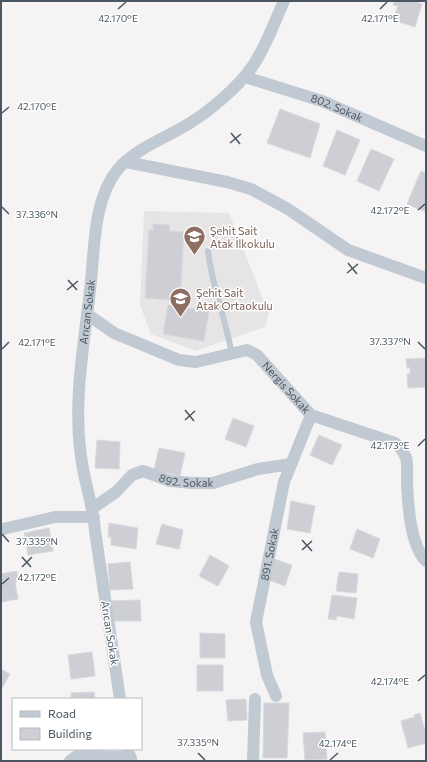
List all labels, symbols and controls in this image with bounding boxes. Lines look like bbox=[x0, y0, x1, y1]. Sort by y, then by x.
text: 42.170°E bbox=[98, 12, 138, 24]
text: 42.171°E bbox=[361, 12, 399, 24]
street label: 802. Sokak bbox=[309, 91, 365, 124]
text: 42.170°E bbox=[17, 100, 57, 112]
text: 42.172°E bbox=[371, 204, 409, 216]
text: 37.336°N bbox=[16, 208, 58, 220]
school or university icon: Şehit Sait Atak İlkokulu bbox=[181, 224, 207, 257]
place label: Şehit Sait Atak İlkokulu bbox=[210, 224, 275, 250]
street label: Arıcan Sokak bbox=[76, 279, 97, 345]
school or university icon: Şehit Sait Atak Ortaokulu bbox=[168, 286, 194, 319]
place label: Şehit Sait Atak Ortaokulu bbox=[196, 286, 273, 312]
text: 37.337°N bbox=[369, 335, 411, 347]
text: 42.171°E bbox=[18, 336, 56, 348]
street label: Nergis Sokak bbox=[260, 359, 313, 416]
text: 42.173°E bbox=[371, 439, 409, 451]
street label: 892. Sokak bbox=[157, 471, 214, 489]
street label: 891. Sokak bbox=[257, 527, 281, 582]
text: 37.335°N bbox=[16, 535, 58, 547]
text: 42.172°E bbox=[18, 571, 56, 583]
street label: Arıcan Sokak bbox=[99, 600, 122, 666]
text: 42.174°E bbox=[371, 675, 409, 687]
legend bbox=[12, 698, 142, 750]
text: Road bbox=[48, 706, 76, 720]
text: Building bbox=[48, 726, 92, 740]
text: 37.335°N bbox=[177, 736, 219, 748]
text: 42.174°E bbox=[319, 737, 357, 749]

